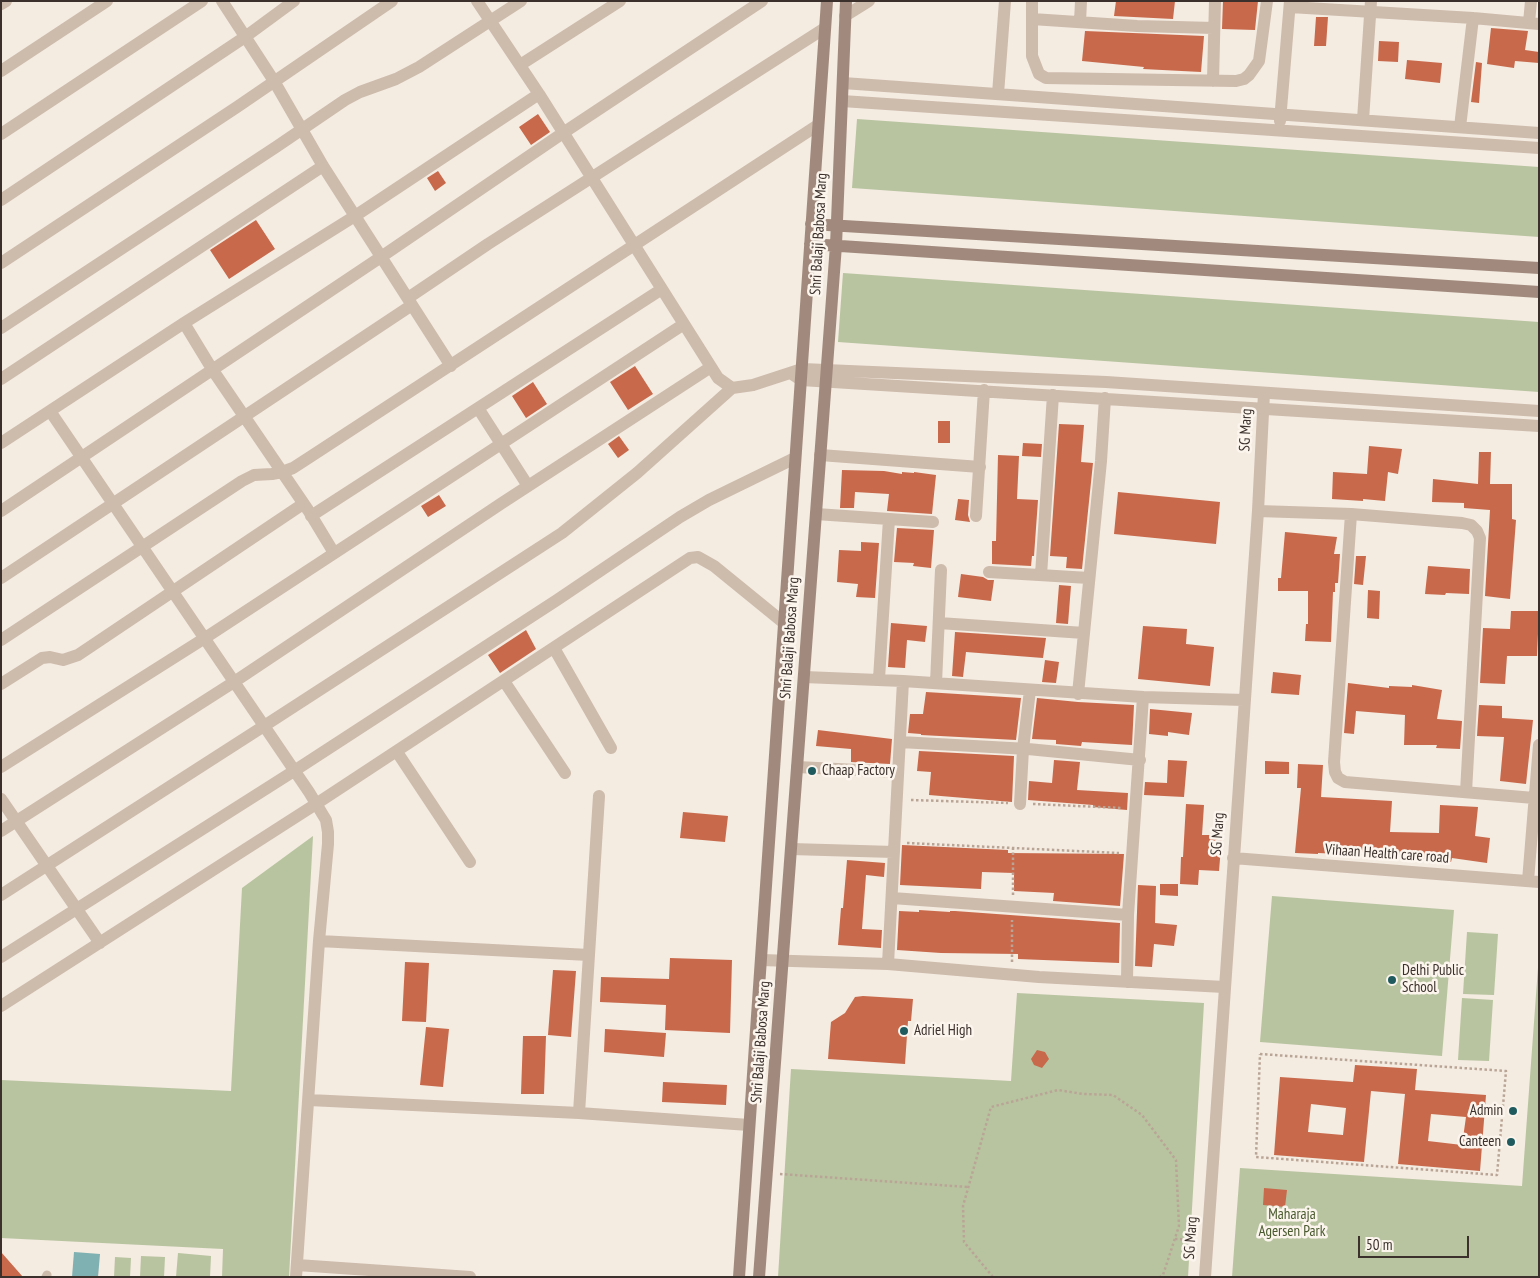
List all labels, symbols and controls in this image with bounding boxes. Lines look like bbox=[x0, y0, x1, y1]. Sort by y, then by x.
street label: Shri Balaji Babosa Marg bbox=[807, 172, 831, 296]
street label: SG Marg bbox=[1236, 408, 1256, 452]
street label: Shri Balaji Babosa Marg bbox=[777, 576, 803, 700]
place label: Chaap Factory bbox=[822, 762, 895, 780]
marker: Chaap Factory bbox=[806, 765, 818, 777]
street label: SG Marg bbox=[1208, 812, 1228, 856]
street label: Vihaan Health care road bbox=[1324, 841, 1450, 867]
place label: Delhi Public School bbox=[1402, 962, 1464, 997]
marker: Delhi Public School bbox=[1386, 974, 1398, 986]
street label: Shri Balaji Babosa Marg bbox=[748, 980, 774, 1104]
place label: Adriel High bbox=[914, 1022, 972, 1040]
marker: Adriel High bbox=[898, 1025, 910, 1037]
place label: Admin bbox=[1470, 1102, 1503, 1120]
marker: Admin bbox=[1507, 1105, 1519, 1117]
place label: Canteen bbox=[1459, 1133, 1501, 1151]
marker: Canteen bbox=[1505, 1136, 1517, 1148]
park label: Maharaja Agersen Park bbox=[1258, 1206, 1326, 1241]
street label: SG Marg bbox=[1181, 1216, 1201, 1260]
scale bar bbox=[1360, 1226, 1471, 1258]
text: 50 m bbox=[1366, 1235, 1392, 1254]

